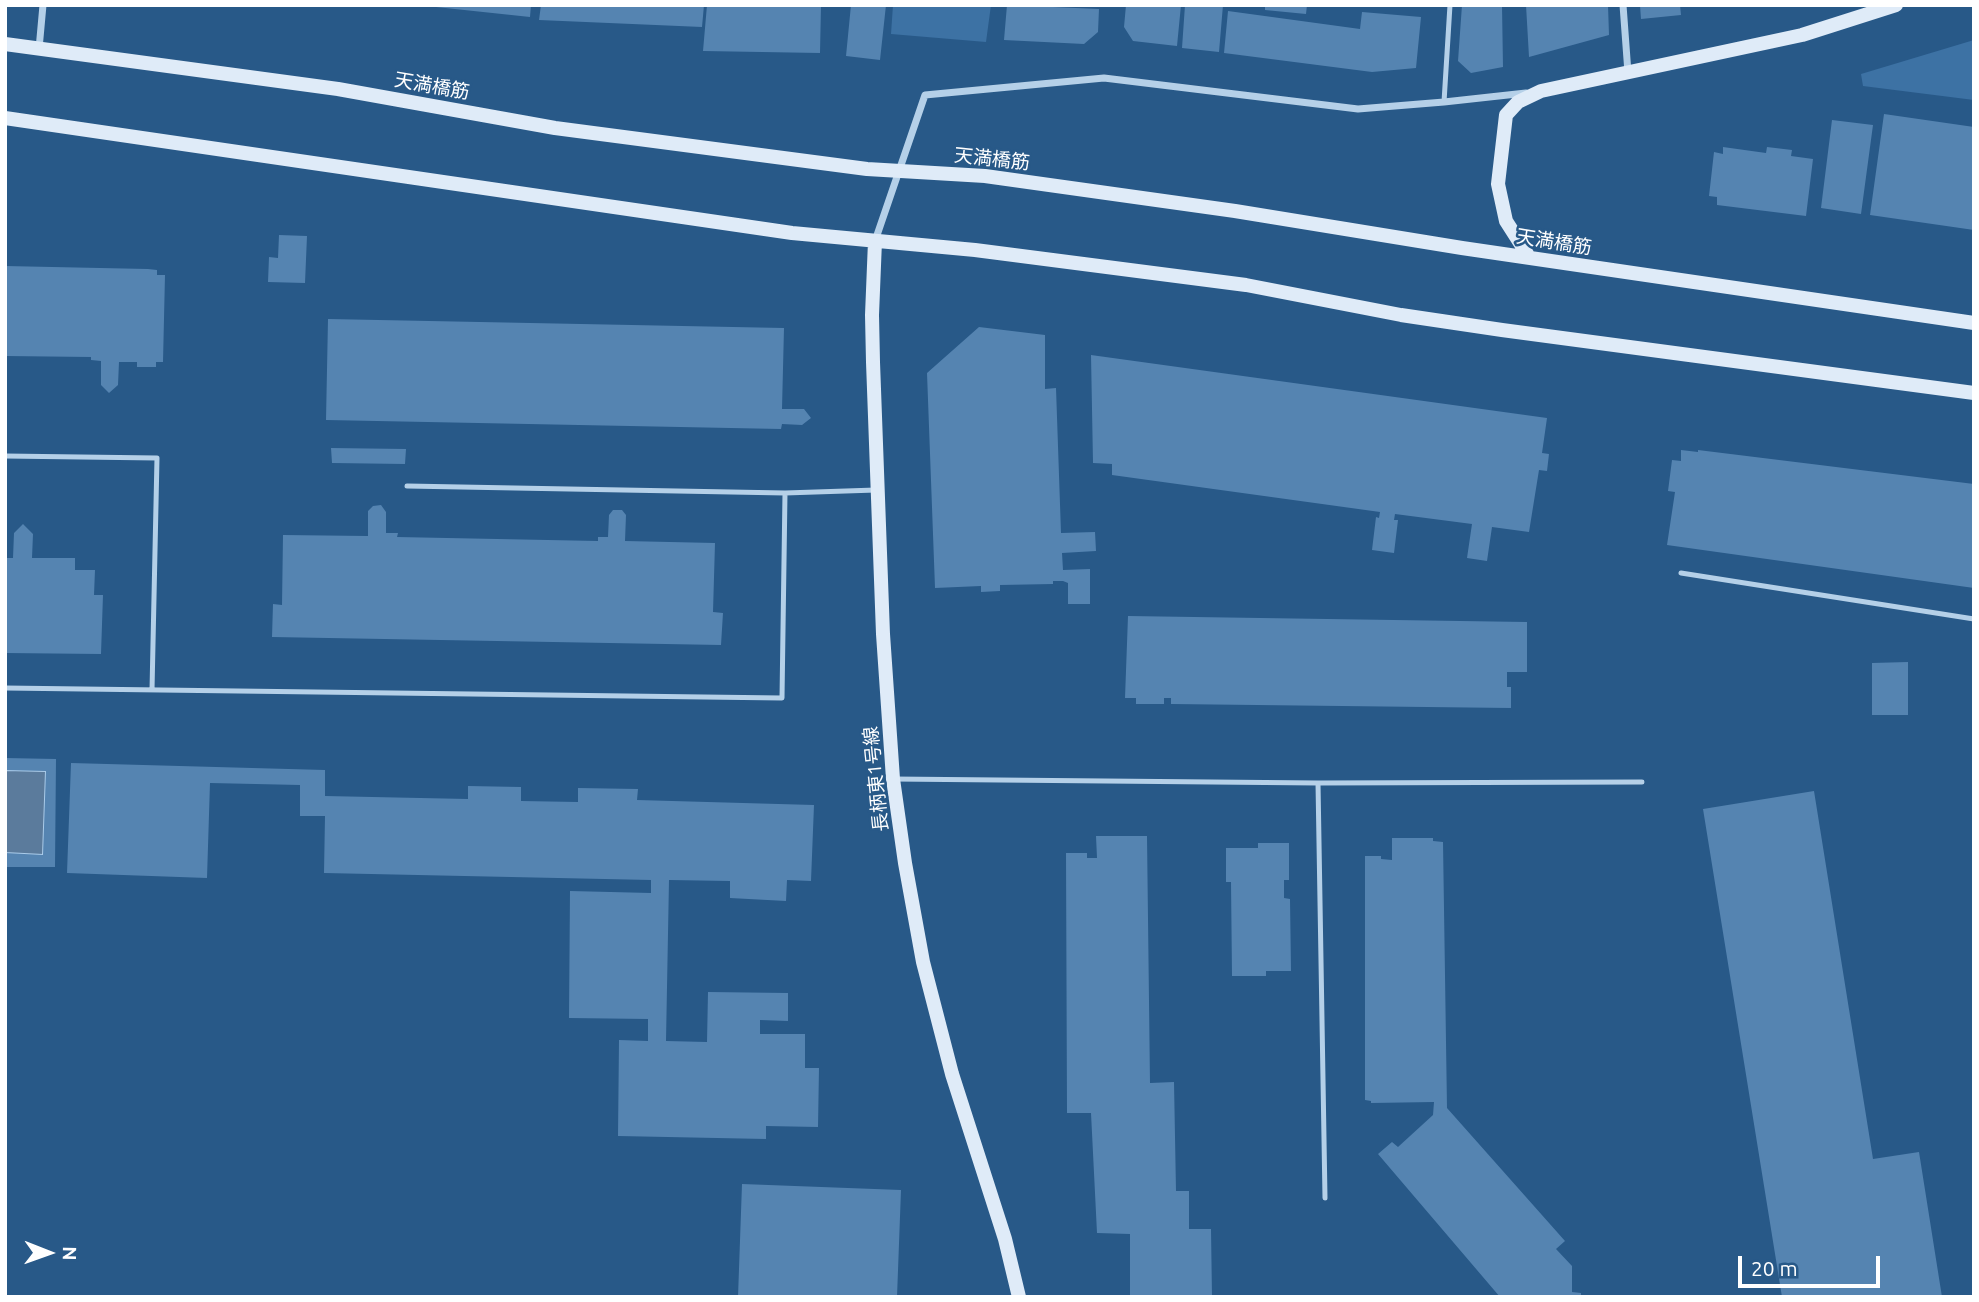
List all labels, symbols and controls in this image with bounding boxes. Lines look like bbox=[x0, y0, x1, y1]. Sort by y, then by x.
street label: 天満橋筋 bbox=[393, 68, 471, 104]
street label: 天満橋筋 bbox=[953, 144, 1031, 174]
street label: 天満橋筋 bbox=[1515, 225, 1593, 259]
street label: 長柄東1号線 bbox=[859, 725, 893, 833]
north arrow bbox=[14, 1218, 84, 1288]
scale bar bbox=[1741, 1242, 1883, 1286]
text: N bbox=[59, 1246, 81, 1261]
text: 20 m bbox=[1751, 1256, 1798, 1280]

